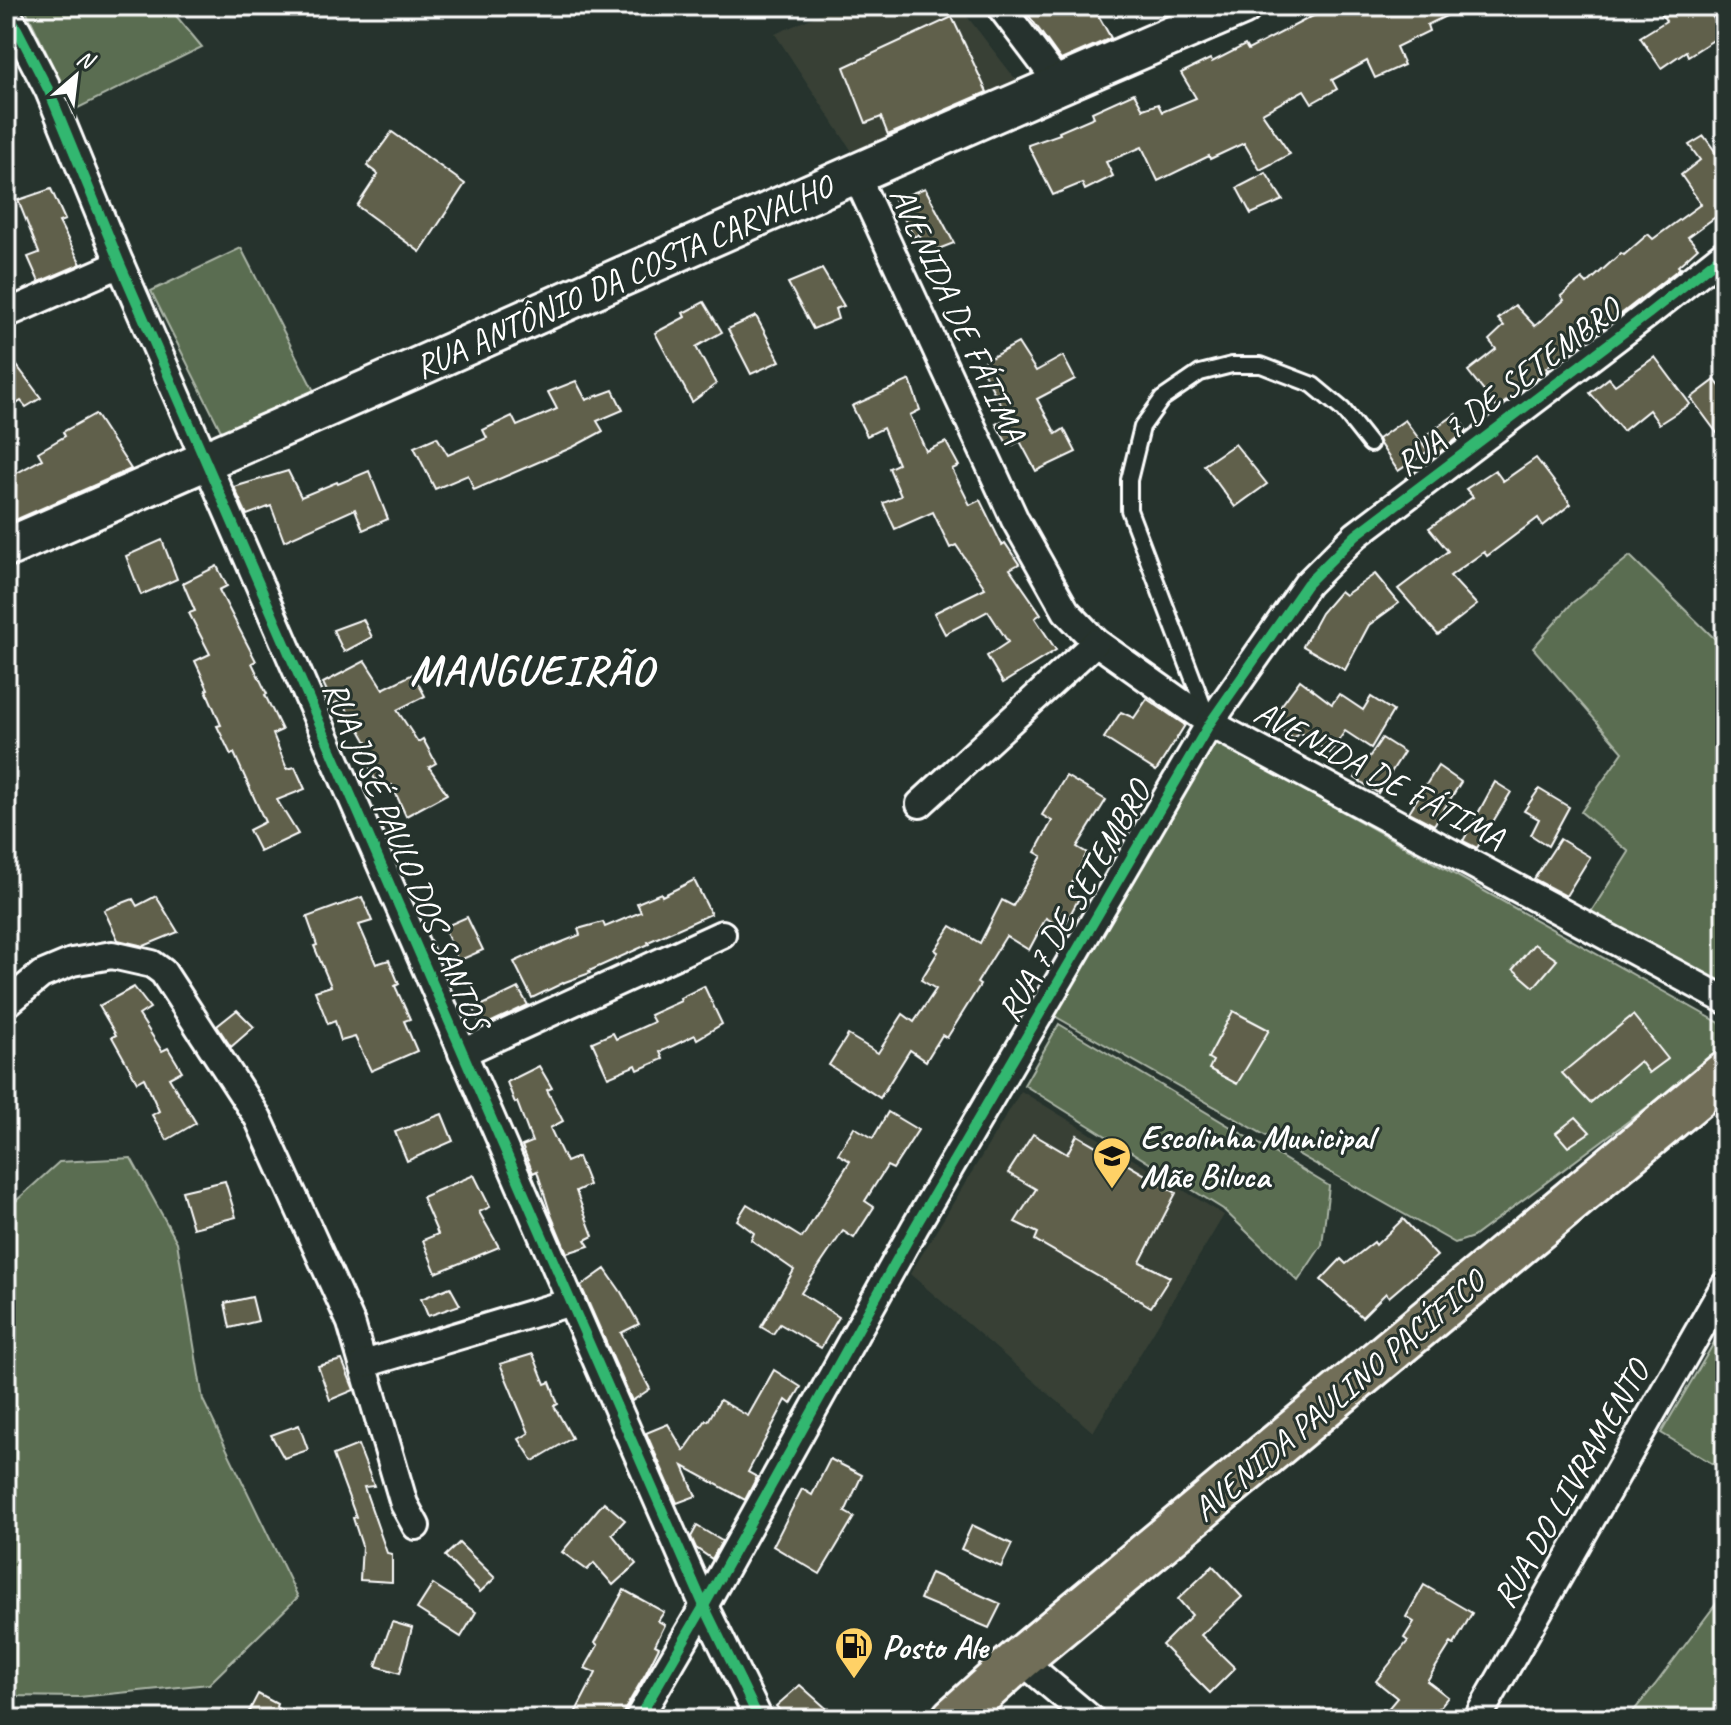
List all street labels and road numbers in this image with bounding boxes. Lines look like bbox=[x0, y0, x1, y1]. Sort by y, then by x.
street label: RUA ANTÔNIO DA COSTA CARVALHO bbox=[408, 164, 841, 388]
street label: AVENIDA DE FÁTIMA bbox=[881, 180, 1037, 450]
street label: RUA 7 DE SETEMBRO bbox=[1386, 285, 1631, 485]
street label: RUA JOSÉ PAULO DOS SANTOS bbox=[313, 674, 501, 1040]
street label: AVENIDA DE FÁTIMA bbox=[1247, 690, 1513, 859]
street label: RUA 7 DE SETEMBRO bbox=[987, 770, 1162, 1029]
street label: AVENIDA PAULINO PACÍFICO bbox=[1183, 1258, 1496, 1530]
street label: RUA DO LIVRAMENTO bbox=[1482, 1350, 1661, 1615]

